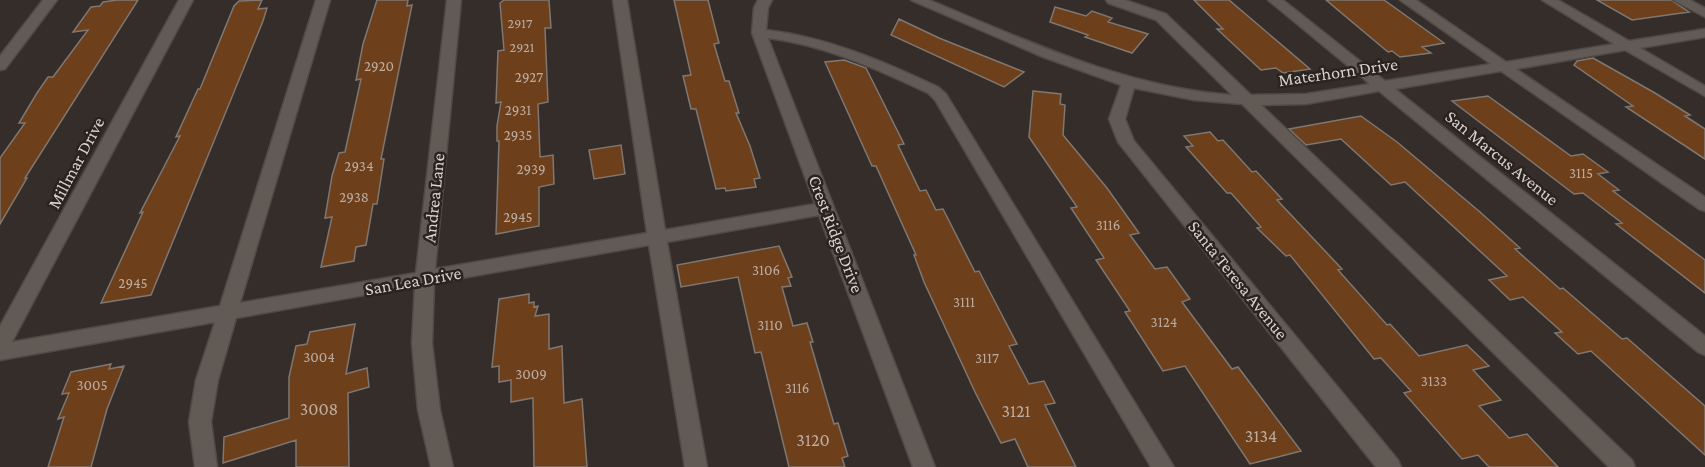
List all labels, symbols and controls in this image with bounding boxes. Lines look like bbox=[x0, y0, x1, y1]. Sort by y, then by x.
house number: 2917 bbox=[508, 15, 533, 31]
house number: 2921 bbox=[510, 39, 535, 55]
street label: Materhorn Drive bbox=[1277, 54, 1399, 90]
house number: 2920 bbox=[364, 58, 394, 74]
house number: 2927 bbox=[515, 69, 543, 85]
house number: 2931 bbox=[505, 102, 531, 118]
street label: San Marcus Avenue bbox=[1441, 106, 1563, 210]
street label: Millmar Drive bbox=[44, 114, 109, 212]
house number: 2935 bbox=[504, 127, 532, 143]
street label: Andrea Lane bbox=[419, 152, 449, 244]
house number: 2934 bbox=[344, 158, 374, 174]
house number: 2939 bbox=[516, 161, 546, 177]
house number: 3115 bbox=[1569, 165, 1593, 181]
street label: Crest Ridge Drive bbox=[804, 172, 868, 296]
house number: 2938 bbox=[339, 189, 369, 205]
house number: 2945 bbox=[503, 209, 533, 225]
house number: 3116 bbox=[1096, 217, 1120, 233]
street label: Santa Teresa Avenue bbox=[1184, 217, 1292, 343]
house number: 3106 bbox=[752, 262, 780, 278]
street label: San Lea Drive bbox=[363, 263, 463, 299]
house number: 2945 bbox=[118, 275, 148, 291]
house number: 3111 bbox=[953, 294, 975, 310]
house number: 3124 bbox=[1151, 314, 1177, 330]
house number: 3110 bbox=[757, 317, 783, 333]
house number: 3004 bbox=[303, 349, 335, 365]
house number: 3117 bbox=[975, 350, 999, 366]
house number: 3009 bbox=[515, 366, 547, 382]
house number: 3133 bbox=[1421, 373, 1447, 389]
house number: 3005 bbox=[76, 377, 108, 393]
house number: 3116 bbox=[785, 380, 809, 396]
house number: 3008 bbox=[300, 399, 338, 419]
house number: 3121 bbox=[1001, 401, 1031, 421]
house number: 3134 bbox=[1245, 426, 1277, 446]
house number: 3120 bbox=[796, 430, 830, 450]

